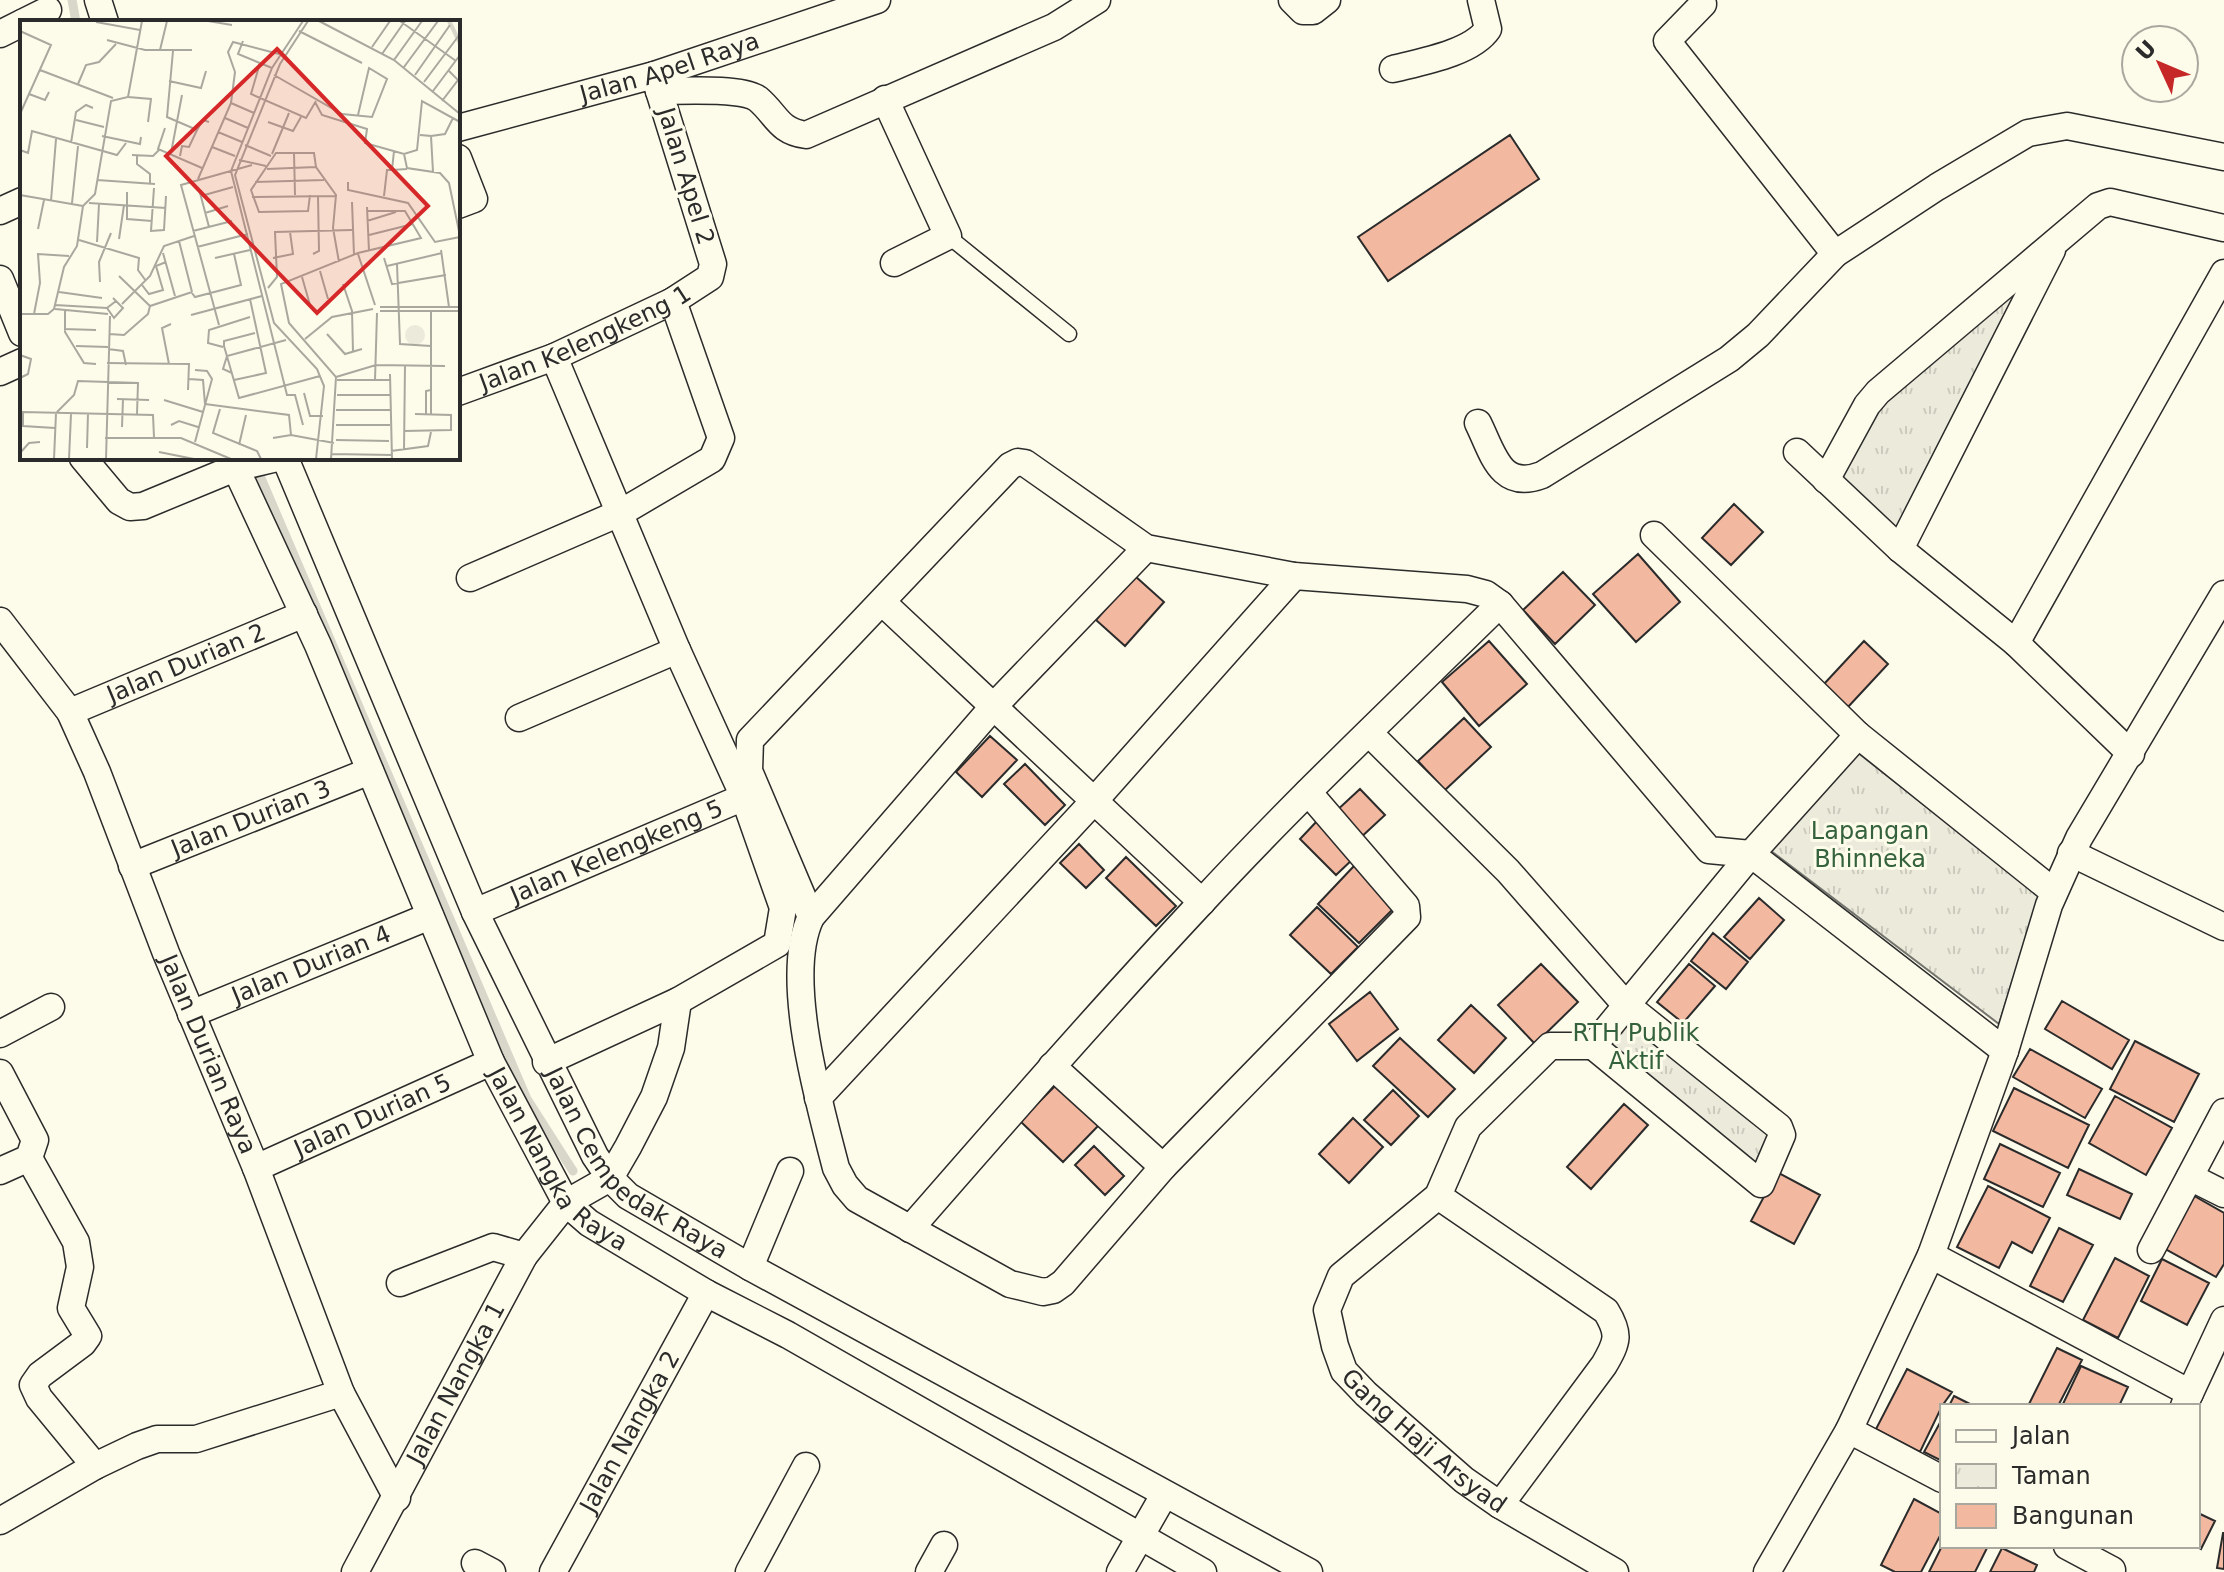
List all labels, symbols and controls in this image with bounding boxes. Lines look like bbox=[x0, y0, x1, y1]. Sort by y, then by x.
inset map bbox=[20, 20, 460, 460]
north arrow bbox=[2120, 24, 2200, 104]
street label: Jalan Apel Raya bbox=[575, 27, 763, 109]
text: U bbox=[2131, 35, 2161, 66]
street label: Jalan Apel 2 bbox=[651, 102, 720, 248]
street label: Jalan Kelengkeng 1 bbox=[474, 279, 696, 398]
street label: Jalan Durian 2 bbox=[101, 618, 270, 710]
street label: Jalan Durian 3 bbox=[165, 774, 335, 864]
street label: Jalan Kelengkeng 5 bbox=[504, 794, 727, 910]
park label: Lapangan Bhinneka bbox=[1811, 817, 1929, 873]
street label: Jalan Durian 4 bbox=[226, 920, 395, 1010]
street label: Jalan Durian Raya bbox=[153, 948, 263, 1158]
park label: RTH Publik Aktif bbox=[1573, 1019, 1700, 1075]
street label: Jalan Nangka Raya bbox=[481, 1061, 633, 1257]
street label: Jalan Cempedak Raya bbox=[539, 1061, 733, 1265]
street label: Jalan Durian 5 bbox=[288, 1068, 456, 1164]
street label: Jalan Nangka 1 bbox=[400, 1297, 511, 1471]
street label: Jalan Nangka 2 bbox=[573, 1346, 686, 1519]
street label: Gang Haji Arsyad bbox=[1336, 1363, 1512, 1519]
legend bbox=[1940, 1404, 2200, 1548]
text: Jalan bbox=[2010, 1422, 2070, 1450]
text: Taman bbox=[2011, 1462, 2091, 1490]
text: Bangunan bbox=[2012, 1502, 2134, 1530]

